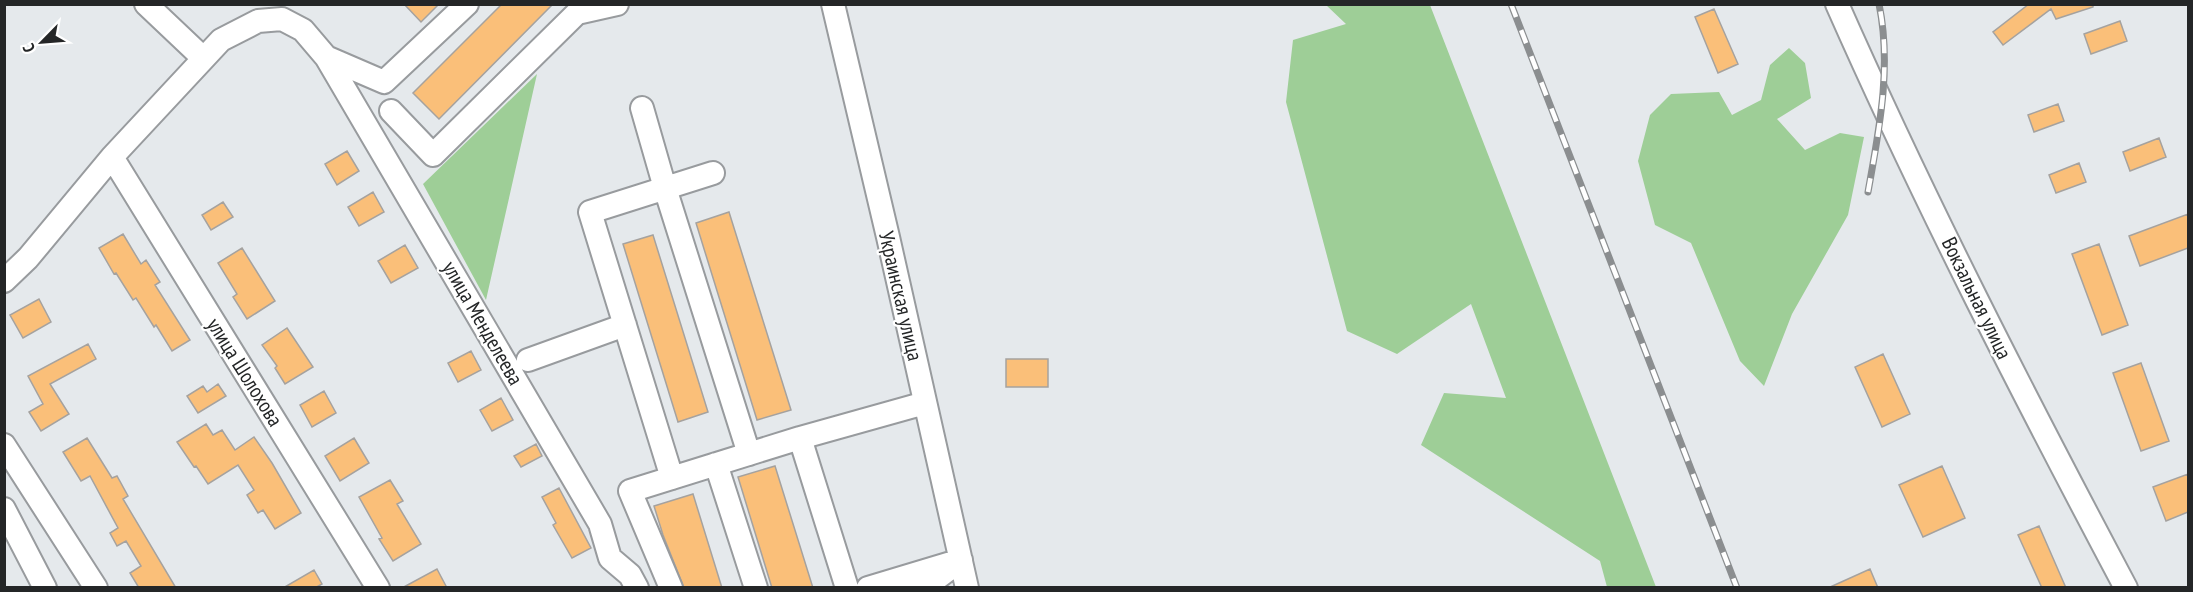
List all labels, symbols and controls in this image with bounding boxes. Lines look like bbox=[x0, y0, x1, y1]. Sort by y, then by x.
north arrow bbox=[12, 12, 72, 72]
text: С bbox=[18, 40, 39, 56]
street label: Украинская улица bbox=[873, 229, 929, 363]
street label: Вокзальная улица bbox=[1936, 233, 2018, 363]
street label: улица Менделеева bbox=[437, 256, 529, 390]
street label: улица Шолохова bbox=[201, 313, 289, 431]

